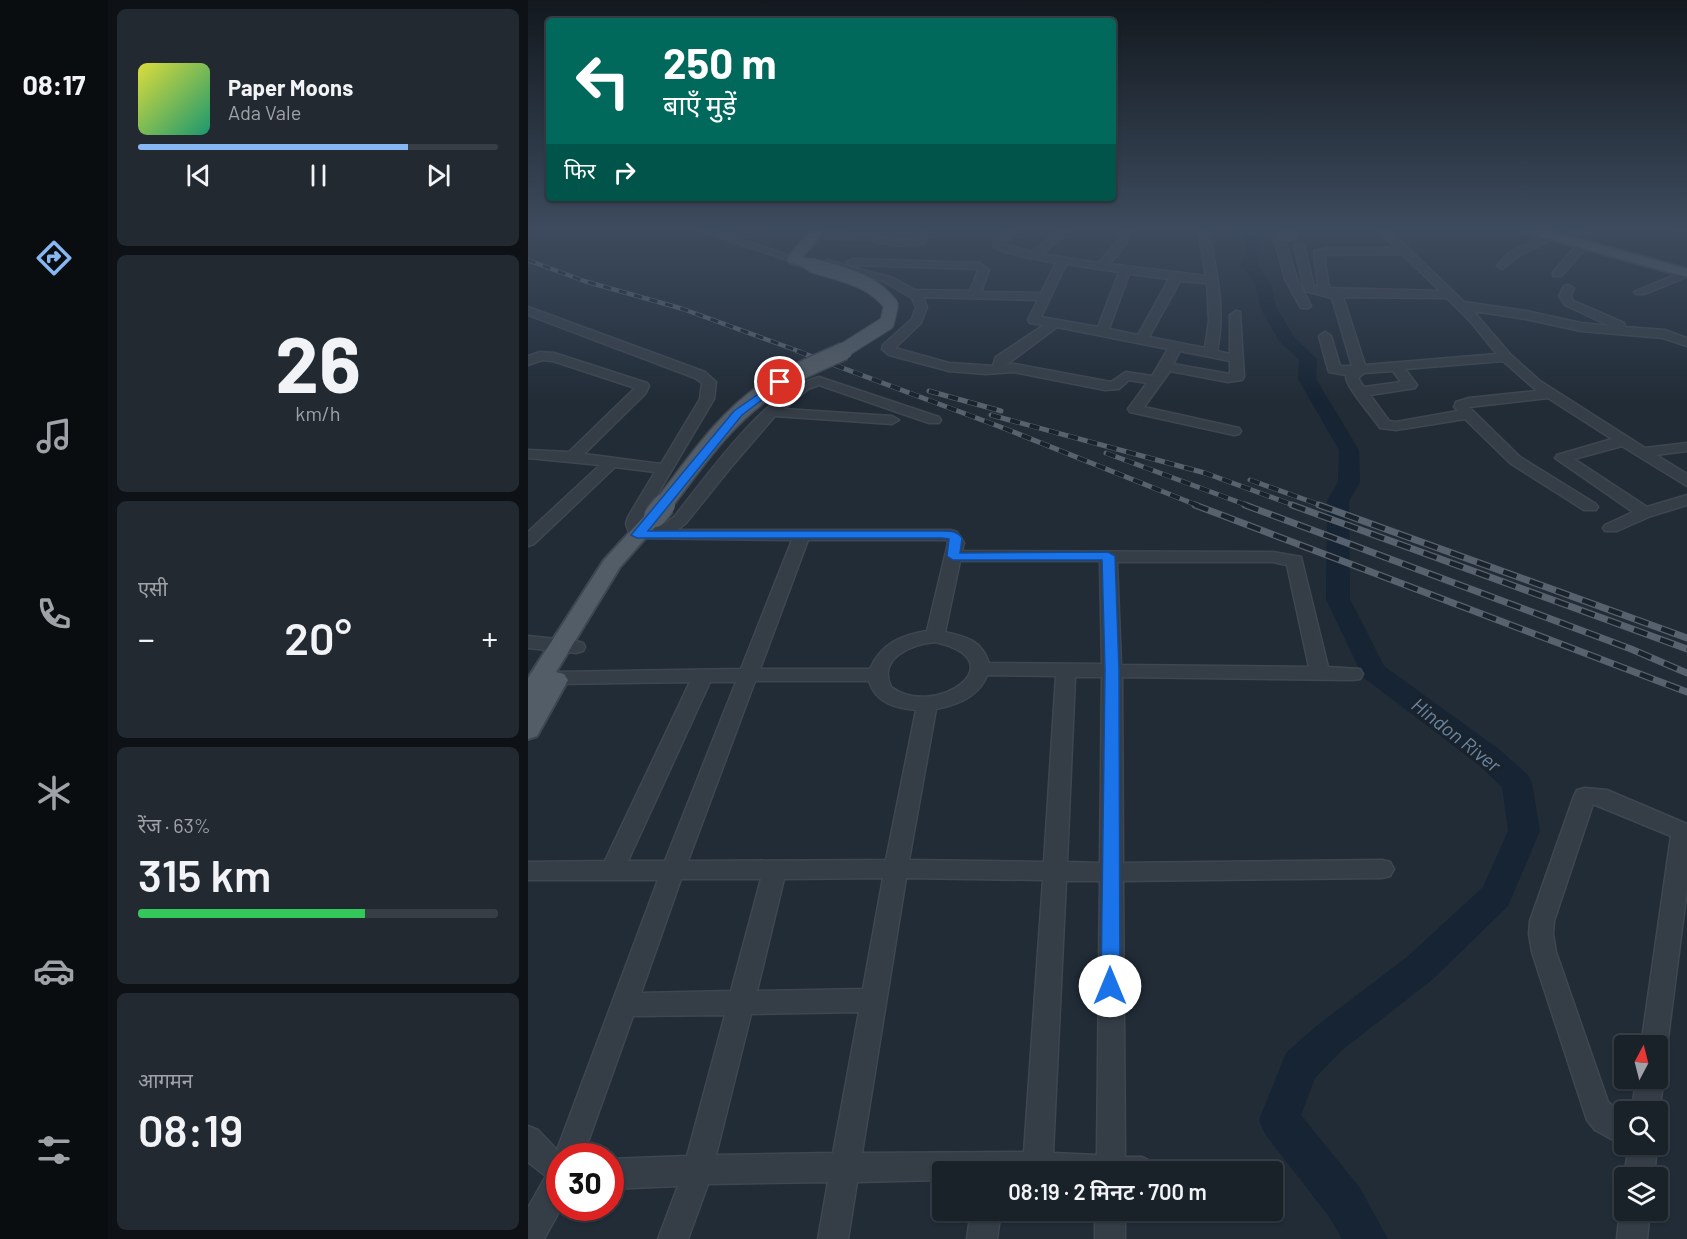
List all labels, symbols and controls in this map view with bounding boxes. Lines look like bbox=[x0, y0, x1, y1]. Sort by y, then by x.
text: 250 m bbox=[663, 37, 777, 87]
icon: left bbox=[564, 42, 642, 120]
text: 08:17 bbox=[23, 68, 85, 100]
text: Paper Moons bbox=[228, 74, 353, 100]
text: बाएँ मुड़ें bbox=[663, 88, 736, 120]
text: Ada Vale bbox=[228, 100, 301, 124]
icon: right bbox=[608, 156, 641, 189]
text: फिर bbox=[564, 157, 596, 183]
icon: previous bbox=[182, 159, 215, 192]
icon: pause bbox=[302, 159, 335, 192]
icon: next bbox=[422, 159, 455, 192]
icon: directions bbox=[33, 237, 75, 279]
text: 26 bbox=[275, 315, 361, 409]
pin bbox=[754, 356, 805, 407]
icon: arrive bbox=[763, 365, 796, 398]
text: km/h bbox=[295, 401, 341, 425]
icon: music bbox=[33, 415, 75, 457]
text: एसी bbox=[138, 576, 168, 600]
icon: phone bbox=[33, 593, 75, 635]
text: 20° bbox=[284, 610, 352, 664]
text: − bbox=[138, 618, 155, 658]
text: + bbox=[482, 618, 498, 658]
water label: Hindon River bbox=[1407, 692, 1507, 777]
icon: climate bbox=[33, 772, 75, 814]
text: रेंज · 63% bbox=[138, 813, 211, 837]
text: 315 km bbox=[138, 847, 271, 901]
icon: car bbox=[33, 950, 75, 992]
position arrow bbox=[1078, 954, 1142, 1018]
north arrow bbox=[1614, 1035, 1668, 1089]
map controls bbox=[1614, 1035, 1668, 1221]
text: आगमन bbox=[138, 1068, 193, 1092]
button: search bbox=[1614, 1101, 1668, 1155]
text: 08:19 bbox=[138, 1102, 243, 1156]
icon: filters bbox=[33, 1129, 75, 1171]
speed limit sign: 30 bbox=[546, 1143, 624, 1221]
button: layers bbox=[1614, 1167, 1668, 1221]
text: 08:19 · 2 मिनट · 700 m bbox=[1008, 1178, 1207, 1204]

